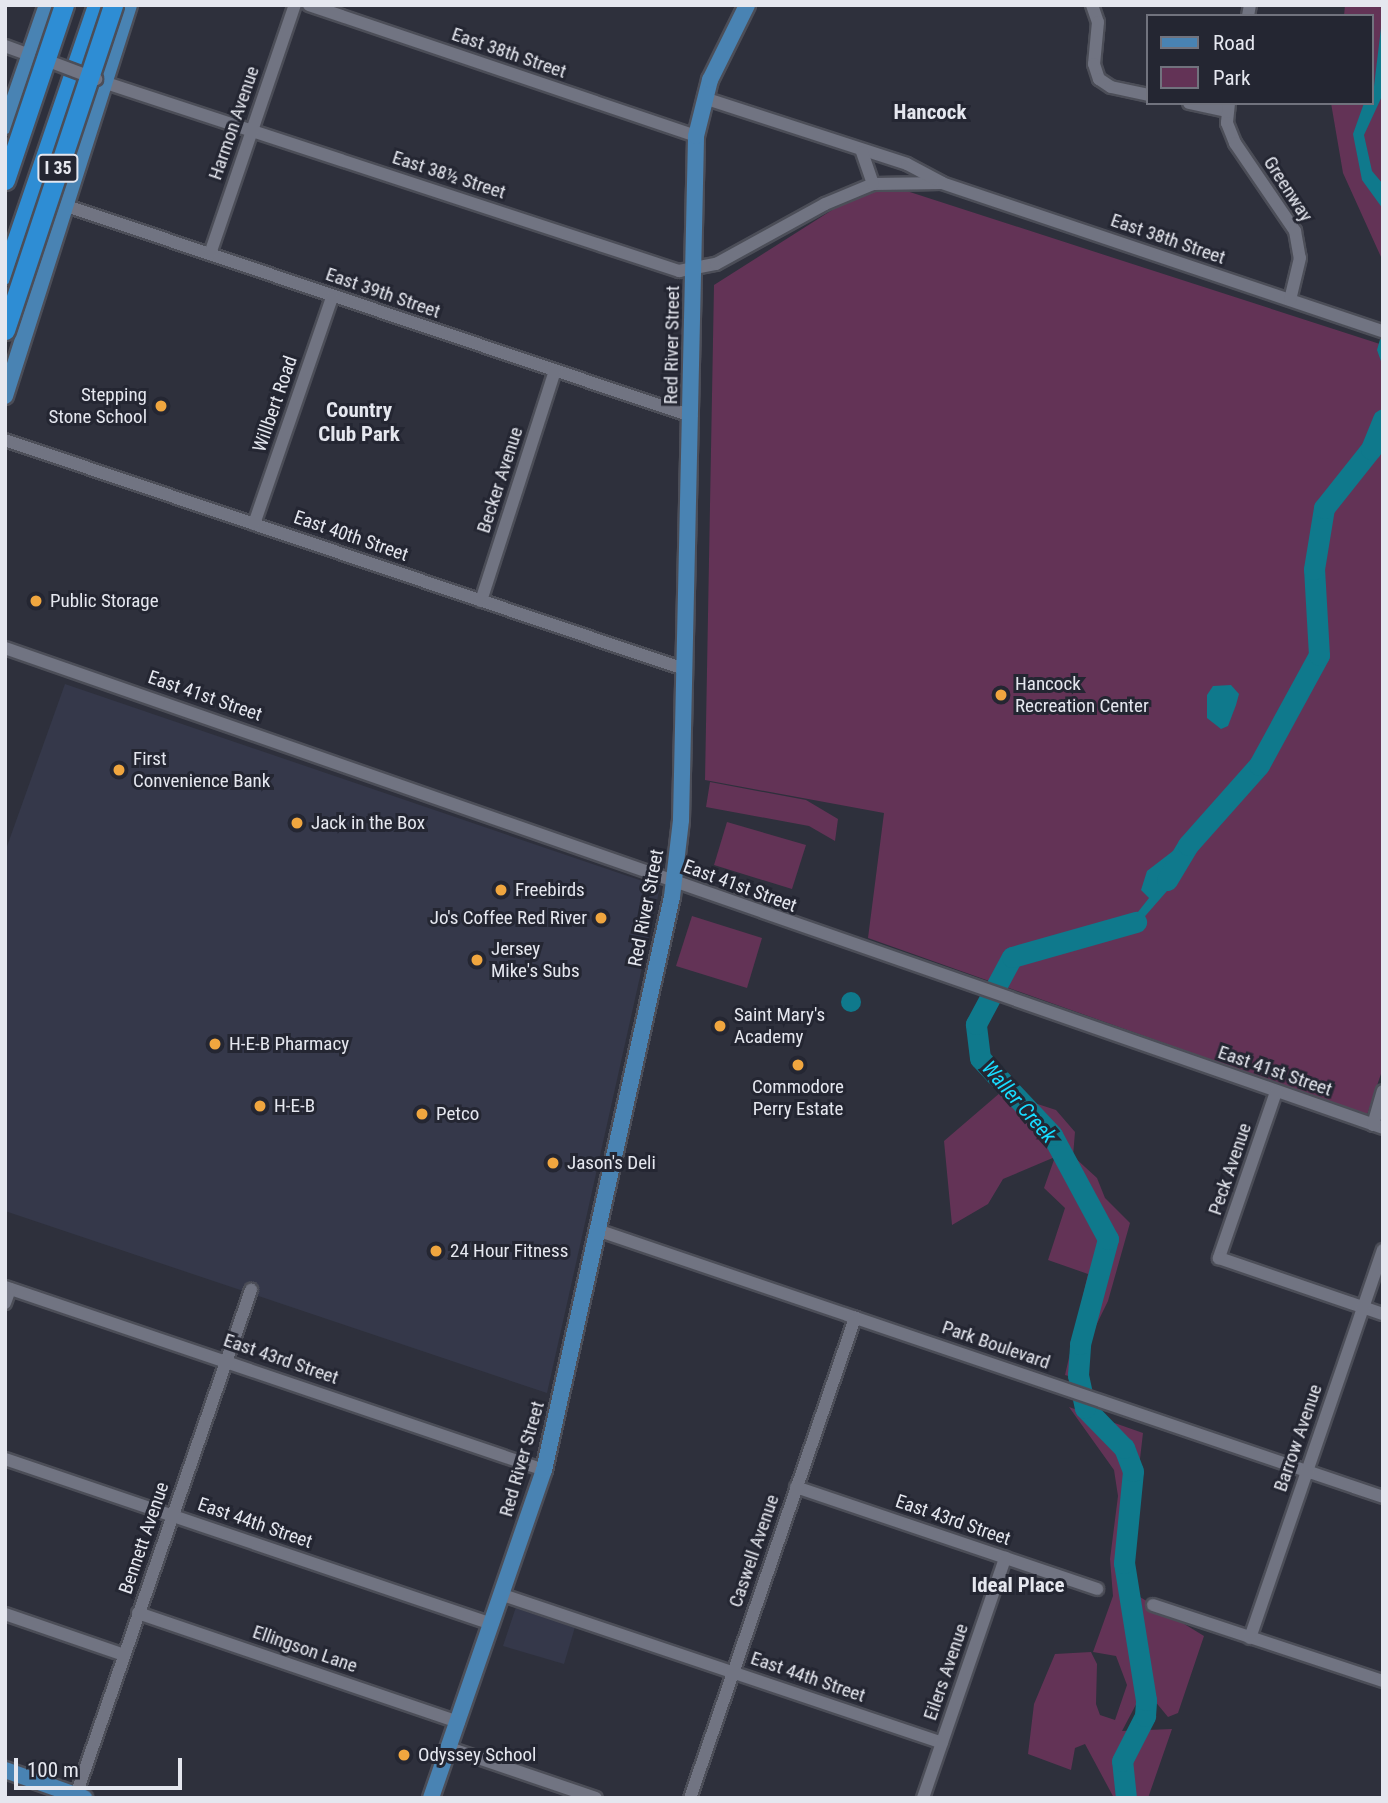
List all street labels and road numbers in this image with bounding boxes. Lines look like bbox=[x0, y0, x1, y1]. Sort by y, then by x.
street label: East 38th Street bbox=[449, 23, 569, 83]
street label: Harmon Avenue bbox=[204, 63, 264, 183]
street label: East 38½ Street bbox=[390, 146, 508, 204]
street label: Greenway bbox=[1259, 152, 1317, 226]
road number: I 35 bbox=[37, 154, 79, 182]
street label: East 38th Street bbox=[1108, 209, 1228, 269]
street label: East 39th Street bbox=[323, 263, 443, 323]
street label: Red River Street bbox=[660, 285, 684, 405]
street label: Willbert Road bbox=[248, 353, 302, 455]
street label: Becker Avenue bbox=[472, 424, 528, 536]
street label: East 40th Street bbox=[291, 506, 411, 566]
street label: East 41st Street bbox=[145, 666, 265, 726]
street label: Red River Street bbox=[623, 848, 669, 968]
street label: East 41st Street bbox=[680, 855, 800, 917]
street label: East 41st Street bbox=[1215, 1041, 1335, 1101]
street label: Peck Avenue bbox=[1204, 1120, 1256, 1218]
street label: Park Boulevard bbox=[939, 1316, 1053, 1374]
street label: East 43rd Street bbox=[221, 1329, 341, 1389]
street label: Barrow Avenue bbox=[1269, 1381, 1327, 1495]
street label: Red River Street bbox=[495, 1399, 549, 1519]
street label: Bennett Avenue bbox=[114, 1479, 174, 1597]
street label: East 43rd Street bbox=[893, 1490, 1013, 1550]
street label: Caswell Avenue bbox=[724, 1492, 784, 1610]
street label: East 44th Street bbox=[195, 1493, 315, 1553]
street label: Ellingson Lane bbox=[250, 1620, 360, 1678]
street label: Eilers Avenue bbox=[919, 1621, 973, 1723]
street label: East 44th Street bbox=[748, 1647, 868, 1707]

